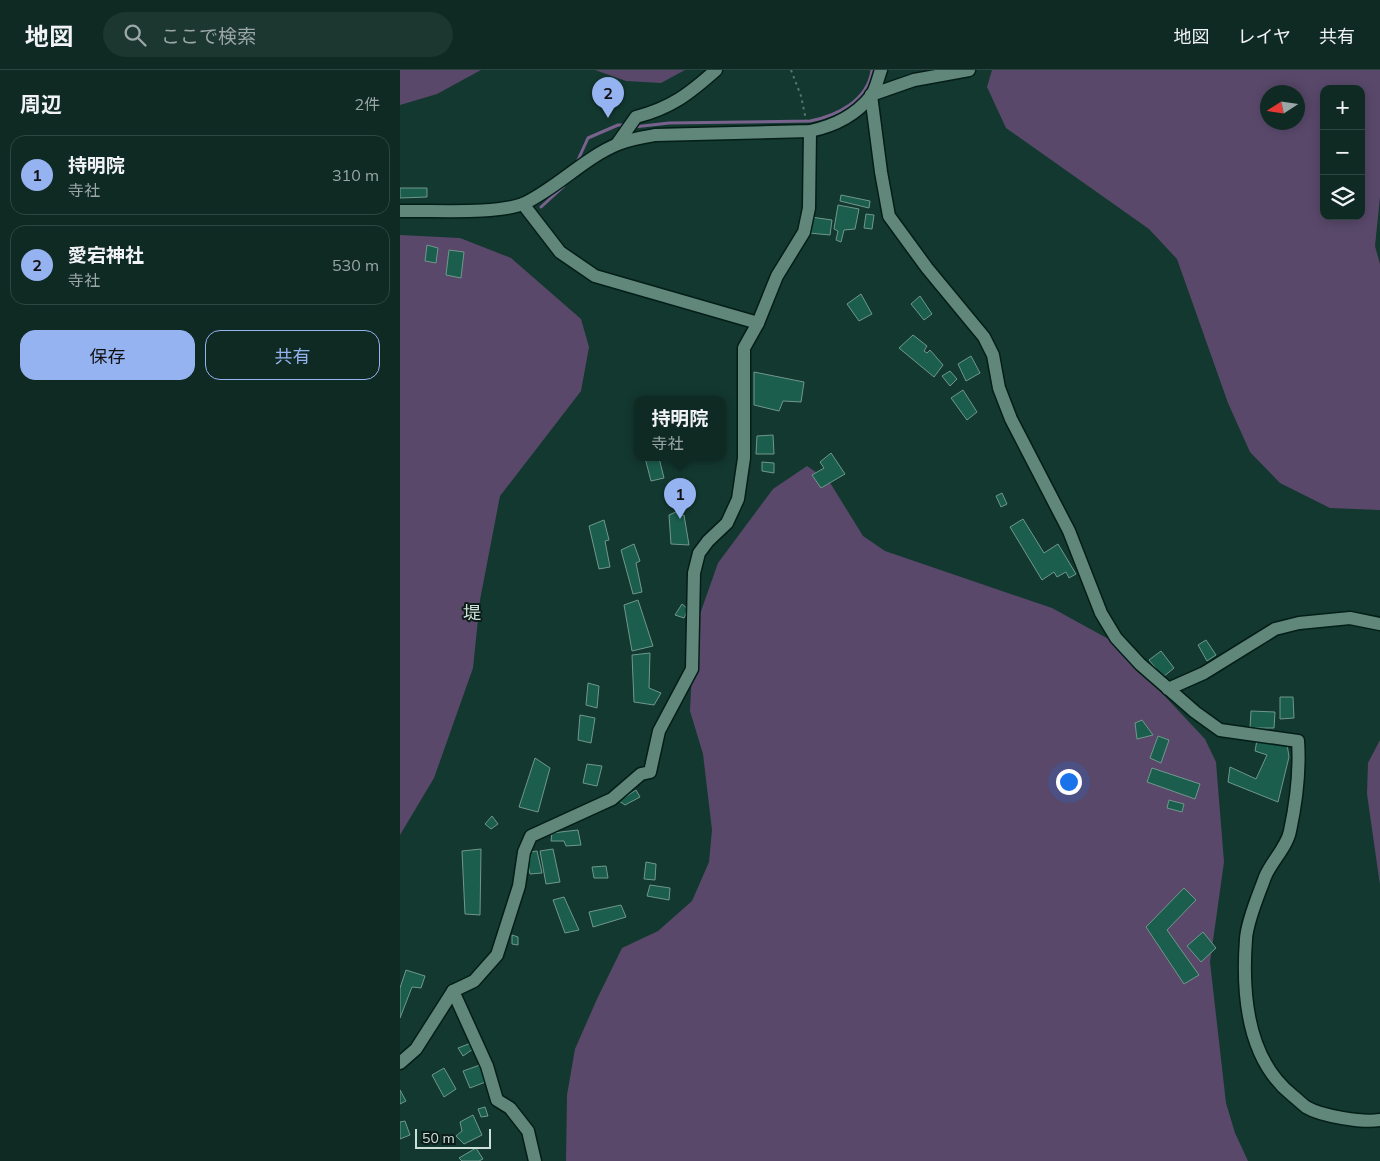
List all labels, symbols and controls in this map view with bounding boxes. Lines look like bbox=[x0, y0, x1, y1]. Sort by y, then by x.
search box bbox=[103, 12, 453, 57]
text: 地図 bbox=[25, 21, 73, 51]
icon: search bbox=[121, 21, 149, 49]
text: ここで検索 bbox=[161, 24, 256, 48]
text: 地図 bbox=[1174, 25, 1210, 48]
text: レイヤ bbox=[1238, 25, 1291, 48]
text: 共有 bbox=[1319, 25, 1355, 48]
pin: 2 bbox=[592, 77, 624, 118]
north arrow bbox=[1260, 85, 1305, 130]
map controls bbox=[1320, 85, 1365, 220]
button: + bbox=[1320, 85, 1365, 130]
text: 周辺 bbox=[20, 91, 62, 117]
text: 2件 bbox=[354, 94, 380, 114]
button: − bbox=[1320, 130, 1365, 175]
text: 持明院 bbox=[68, 153, 125, 177]
text: 1 bbox=[32, 165, 42, 185]
text: 310 m bbox=[332, 165, 379, 185]
button: layers bbox=[1320, 175, 1365, 220]
text: 寺社 bbox=[68, 180, 100, 200]
text: 愛宕神社 bbox=[68, 243, 144, 267]
text: 2 bbox=[32, 255, 42, 275]
text: 530 m bbox=[332, 255, 379, 275]
text: 寺社 bbox=[68, 270, 100, 290]
button: 保存 bbox=[20, 330, 195, 380]
button: 共有 bbox=[205, 330, 380, 380]
popup bbox=[634, 396, 726, 461]
text: 持明院 bbox=[651, 406, 709, 430]
text: 寺社 bbox=[651, 433, 684, 453]
pin: 1 bbox=[664, 478, 696, 519]
district label: 堤 bbox=[463, 601, 481, 624]
your location bbox=[1056, 769, 1082, 795]
scale bar bbox=[415, 1126, 491, 1149]
text: 50 m bbox=[422, 1129, 455, 1147]

